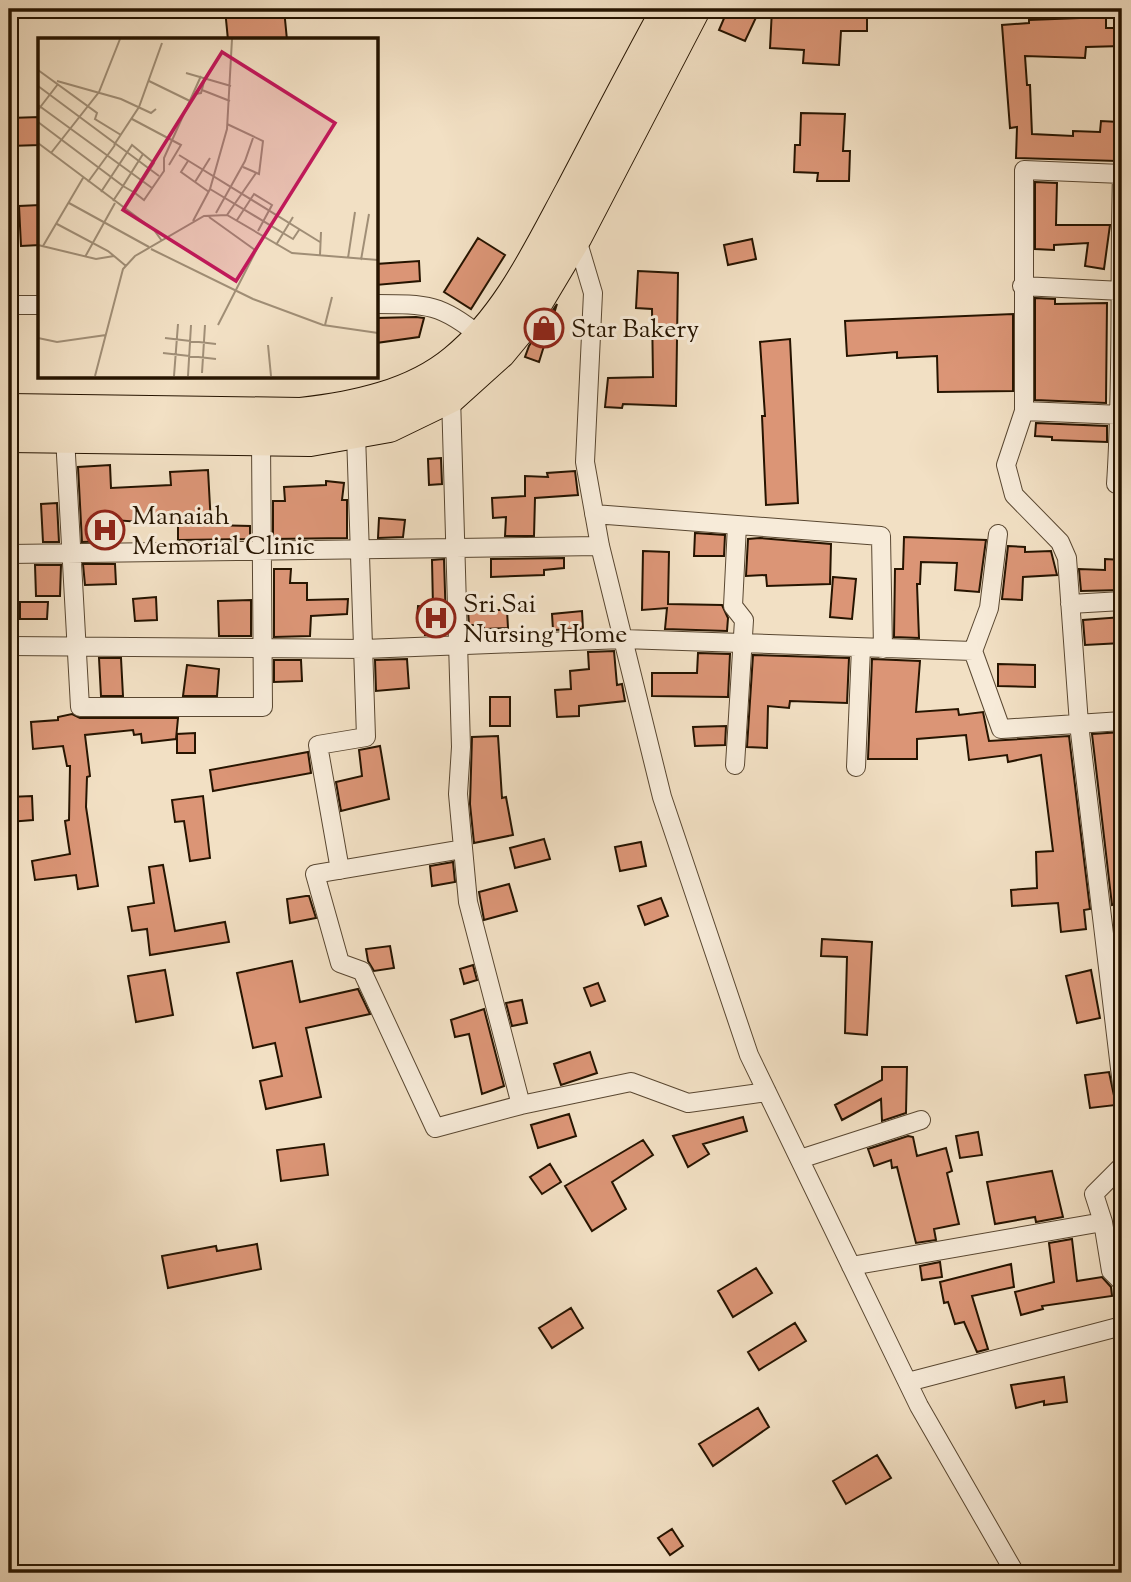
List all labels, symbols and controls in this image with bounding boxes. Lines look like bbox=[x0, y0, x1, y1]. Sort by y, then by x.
inset map bbox=[38, 38, 378, 378]
shop icon: Star Bakery bbox=[523, 307, 565, 349]
place label: Star Bakery bbox=[571, 312, 699, 349]
place label: Manaiah Memorial Clinic bbox=[132, 499, 315, 566]
hospital icon: Manaiah Memorial Clinic bbox=[84, 509, 126, 551]
place label: Sri Sai Nursing Home bbox=[463, 587, 627, 654]
hospital icon: Sri Sai Nursing Home bbox=[415, 597, 457, 639]

